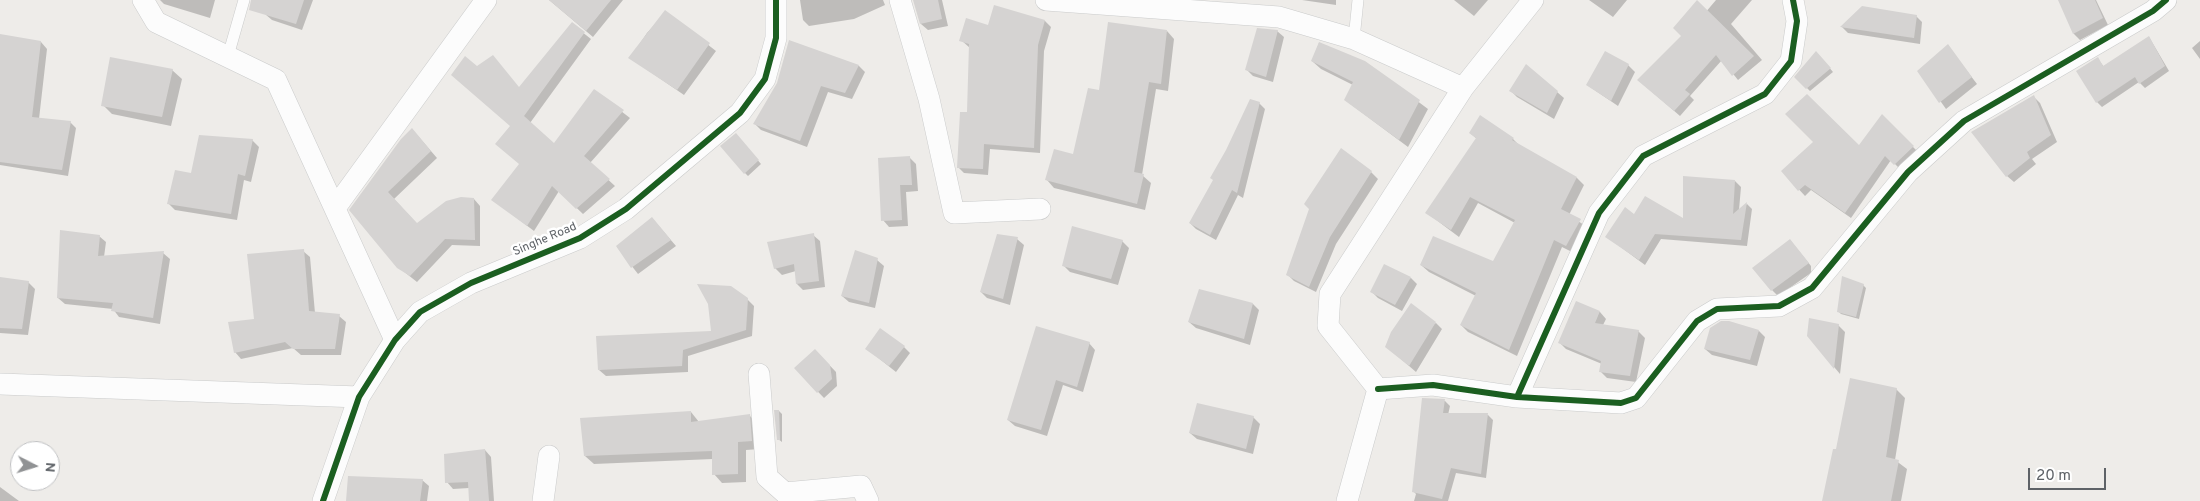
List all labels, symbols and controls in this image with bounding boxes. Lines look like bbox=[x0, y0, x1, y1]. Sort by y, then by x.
street label: Singhe Road bbox=[511, 220, 579, 260]
north arrow bbox=[10, 441, 60, 491]
scale bar bbox=[2030, 458, 2108, 490]
text: N bbox=[41, 462, 58, 473]
text: 20 m bbox=[2036, 467, 2071, 486]

